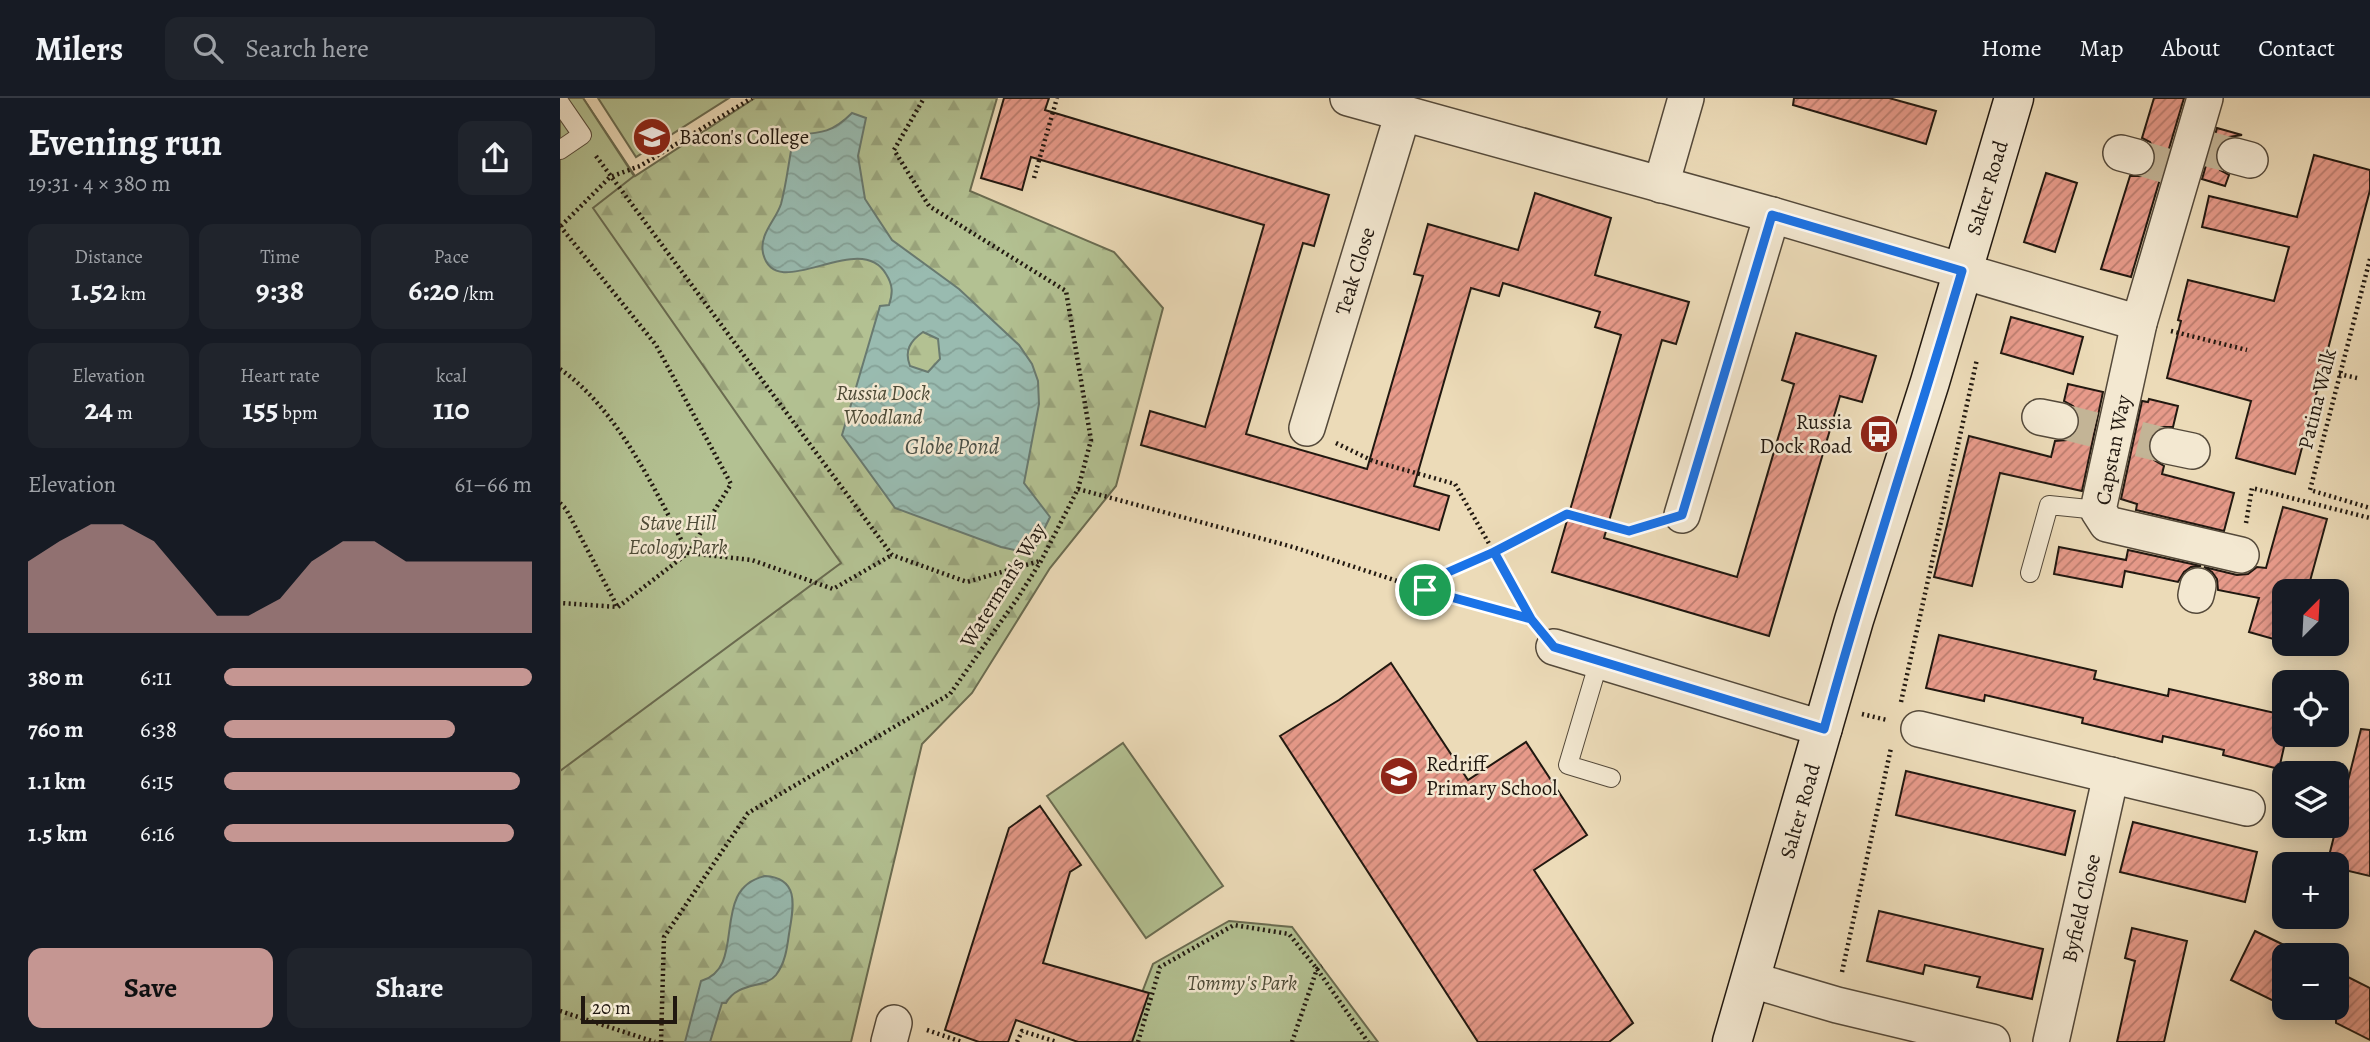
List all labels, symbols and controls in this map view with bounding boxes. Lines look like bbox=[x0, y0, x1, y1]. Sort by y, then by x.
search box bbox=[165, 17, 655, 80]
text: Milers bbox=[35, 26, 123, 71]
icon: search bbox=[189, 29, 227, 67]
text: Search here bbox=[245, 31, 369, 66]
text: Home bbox=[1981, 32, 2042, 64]
text: Map bbox=[2080, 32, 2124, 64]
text: About bbox=[2162, 32, 2220, 64]
text: Contact bbox=[2258, 32, 2335, 64]
text: Evening run bbox=[28, 116, 222, 168]
school or university icon: Bacon's College bbox=[631, 116, 673, 158]
button: share bbox=[458, 121, 532, 195]
place label: Bacon's College bbox=[679, 123, 809, 151]
street label: Salter Road bbox=[1959, 136, 2015, 239]
text: 19:31 · 4 × 380 m bbox=[28, 168, 171, 199]
street label: Teak Close bbox=[1328, 224, 1382, 318]
text: Distance bbox=[75, 244, 143, 270]
text: Time bbox=[260, 244, 300, 270]
text: Pace bbox=[434, 244, 469, 270]
text: 1.52 bbox=[71, 270, 117, 310]
text: 9:38 bbox=[256, 270, 304, 310]
text: 6:20 bbox=[408, 270, 459, 310]
text: km bbox=[117, 281, 146, 307]
text: /km bbox=[459, 281, 494, 307]
street label: Patina Walk bbox=[2291, 345, 2343, 452]
text: Elevation bbox=[72, 363, 145, 389]
text: Heart rate bbox=[240, 363, 320, 389]
text: kcal bbox=[436, 363, 467, 389]
park label: Russia Dock Woodland bbox=[836, 379, 930, 431]
text: 24 bbox=[85, 389, 113, 429]
text: 155 bbox=[242, 389, 279, 429]
text: 110 bbox=[433, 389, 470, 429]
street label: Capstan Way bbox=[2089, 392, 2137, 507]
text: m bbox=[113, 400, 133, 426]
text: bpm bbox=[279, 400, 318, 426]
place label: Russia Dock Road bbox=[1760, 408, 1853, 460]
bus stop icon: Russia Dock Road bbox=[1858, 413, 1900, 455]
water label: Globe Pond bbox=[905, 431, 1000, 462]
text: Elevation bbox=[28, 469, 116, 500]
text: 61–66 m bbox=[455, 469, 532, 500]
park label: Stave Hill Ecology Park bbox=[628, 509, 728, 561]
street label: Waterman's Way bbox=[953, 517, 1053, 654]
pin bbox=[1395, 560, 1455, 620]
icon: arrive bbox=[1406, 571, 1444, 609]
north arrow bbox=[2272, 579, 2348, 656]
map controls bbox=[2272, 579, 2349, 1020]
text: 380 m bbox=[28, 662, 84, 693]
text: 6:11 bbox=[140, 662, 172, 693]
button: locate bbox=[2272, 670, 2349, 747]
text: 760 m bbox=[28, 714, 83, 745]
text: 6:38 bbox=[140, 714, 177, 745]
place label: Redriff Primary School bbox=[1426, 750, 1557, 802]
school or university icon: Redriff Primary School bbox=[1378, 755, 1420, 797]
street label: Salter Road bbox=[1773, 759, 1827, 862]
button: layers bbox=[2272, 761, 2349, 838]
text: 1.1 km bbox=[28, 766, 86, 797]
text: 6:15 bbox=[140, 766, 174, 797]
text: 1.5 km bbox=[28, 818, 88, 849]
text: 6:16 bbox=[140, 818, 175, 849]
street label: Byfield Close bbox=[2055, 851, 2107, 965]
button: + bbox=[2272, 852, 2349, 929]
button: − bbox=[2272, 943, 2349, 1020]
button: Save bbox=[28, 948, 273, 1028]
button: Share bbox=[287, 948, 532, 1028]
park label: Tommy's Park bbox=[1187, 969, 1297, 997]
scale bar bbox=[581, 993, 677, 1025]
text: 20 m bbox=[592, 995, 631, 1021]

